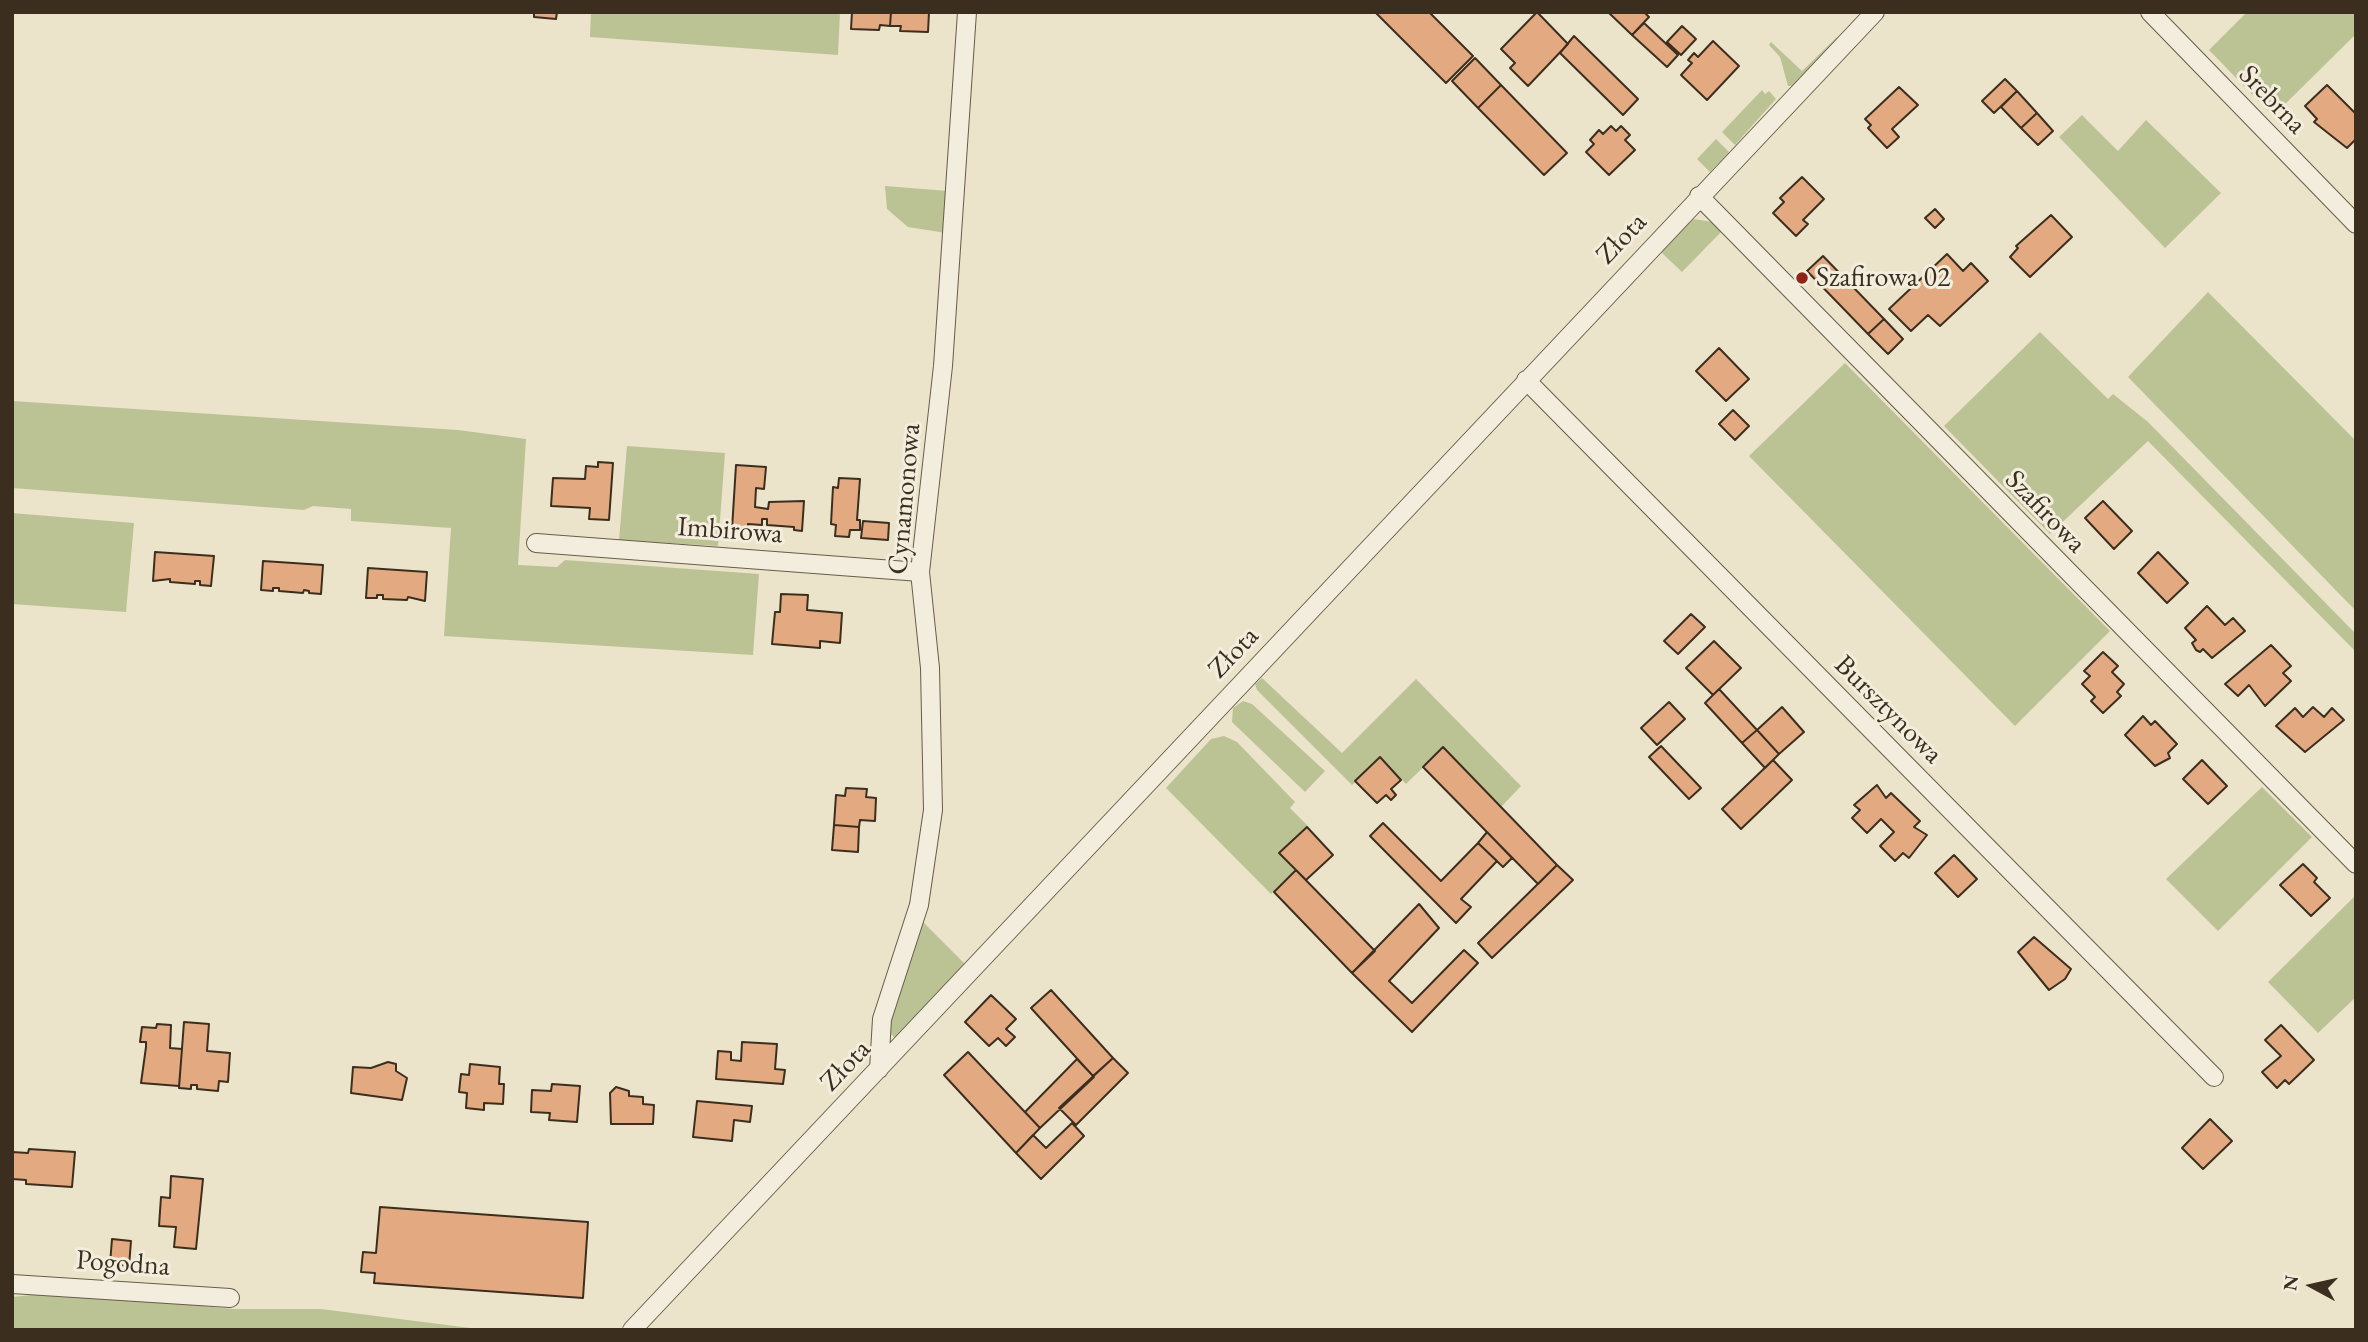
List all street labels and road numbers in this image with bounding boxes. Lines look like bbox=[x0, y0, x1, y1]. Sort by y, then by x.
street label: Srebrna bbox=[2231, 58, 2313, 142]
street label: Złota bbox=[1590, 206, 1654, 272]
street label: Cynamonowa bbox=[882, 422, 928, 576]
street label: Szafirowa bbox=[1997, 464, 2093, 560]
street label: Imbirowa bbox=[676, 511, 784, 551]
street label: Złota bbox=[1202, 620, 1266, 686]
street label: Bursztynowa bbox=[1827, 649, 1949, 771]
street label: Złota bbox=[814, 1033, 878, 1099]
street label: Pogodna bbox=[75, 1244, 171, 1284]

